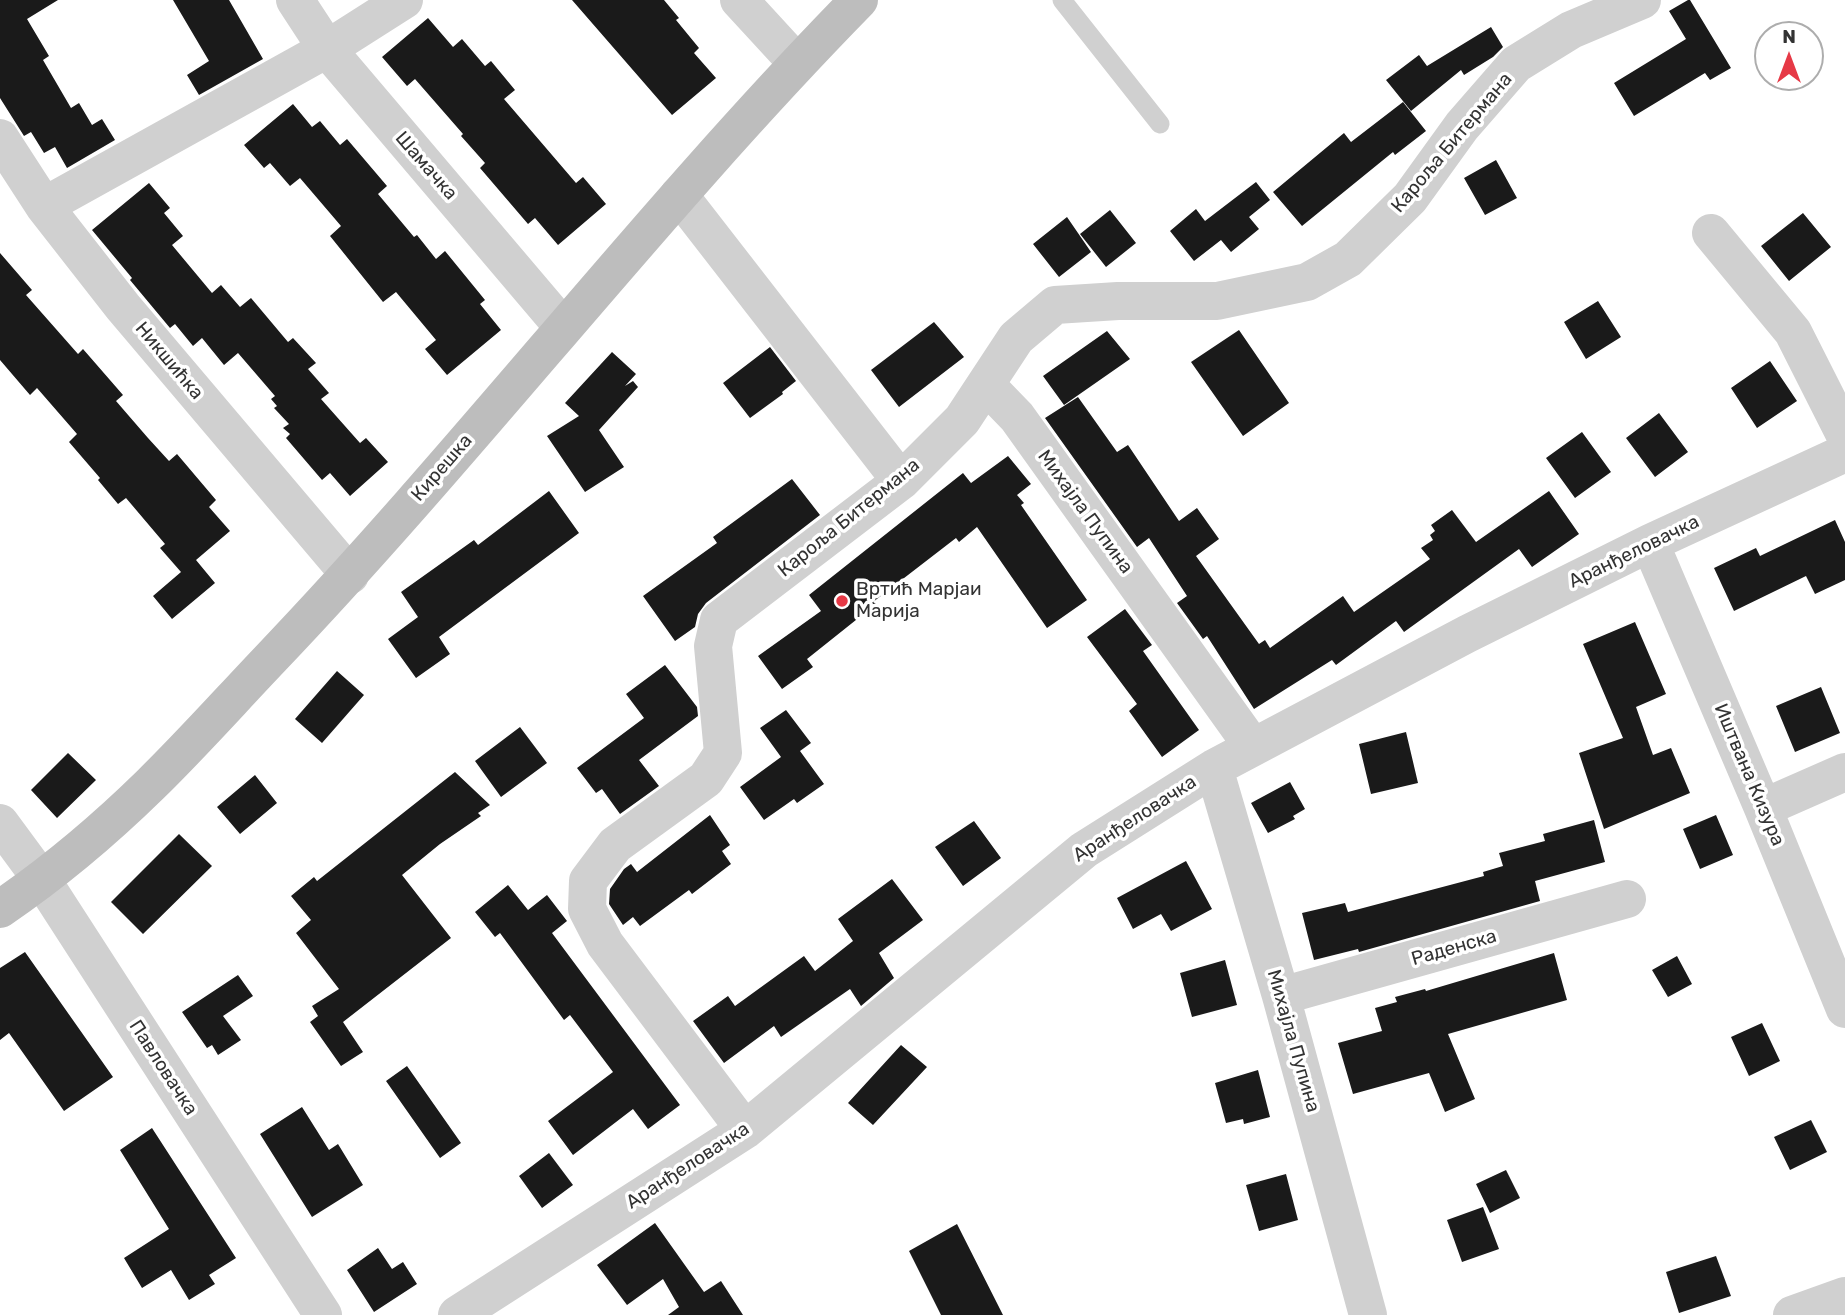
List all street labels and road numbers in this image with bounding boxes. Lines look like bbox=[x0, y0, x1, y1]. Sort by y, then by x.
street label: Кароља Битермана bbox=[1387, 68, 1517, 218]
street label: Шамачка bbox=[390, 127, 462, 205]
street label: Никшићка bbox=[130, 318, 208, 404]
street label: Кирешка bbox=[407, 430, 477, 506]
street label: Михајла Пупина bbox=[1033, 446, 1137, 578]
street label: Кароља Битермана bbox=[774, 454, 924, 582]
street label: Аранђеловачка bbox=[1565, 511, 1703, 593]
street label: Иштвана Кизура bbox=[1709, 700, 1789, 850]
street label: Аранђеловачка bbox=[1069, 771, 1201, 867]
street label: Раденска bbox=[1409, 925, 1499, 971]
street label: Михајла Пупина bbox=[1262, 967, 1324, 1115]
street label: Павловачка bbox=[124, 1016, 202, 1120]
street label: Аранђеловачка bbox=[622, 1118, 754, 1214]

